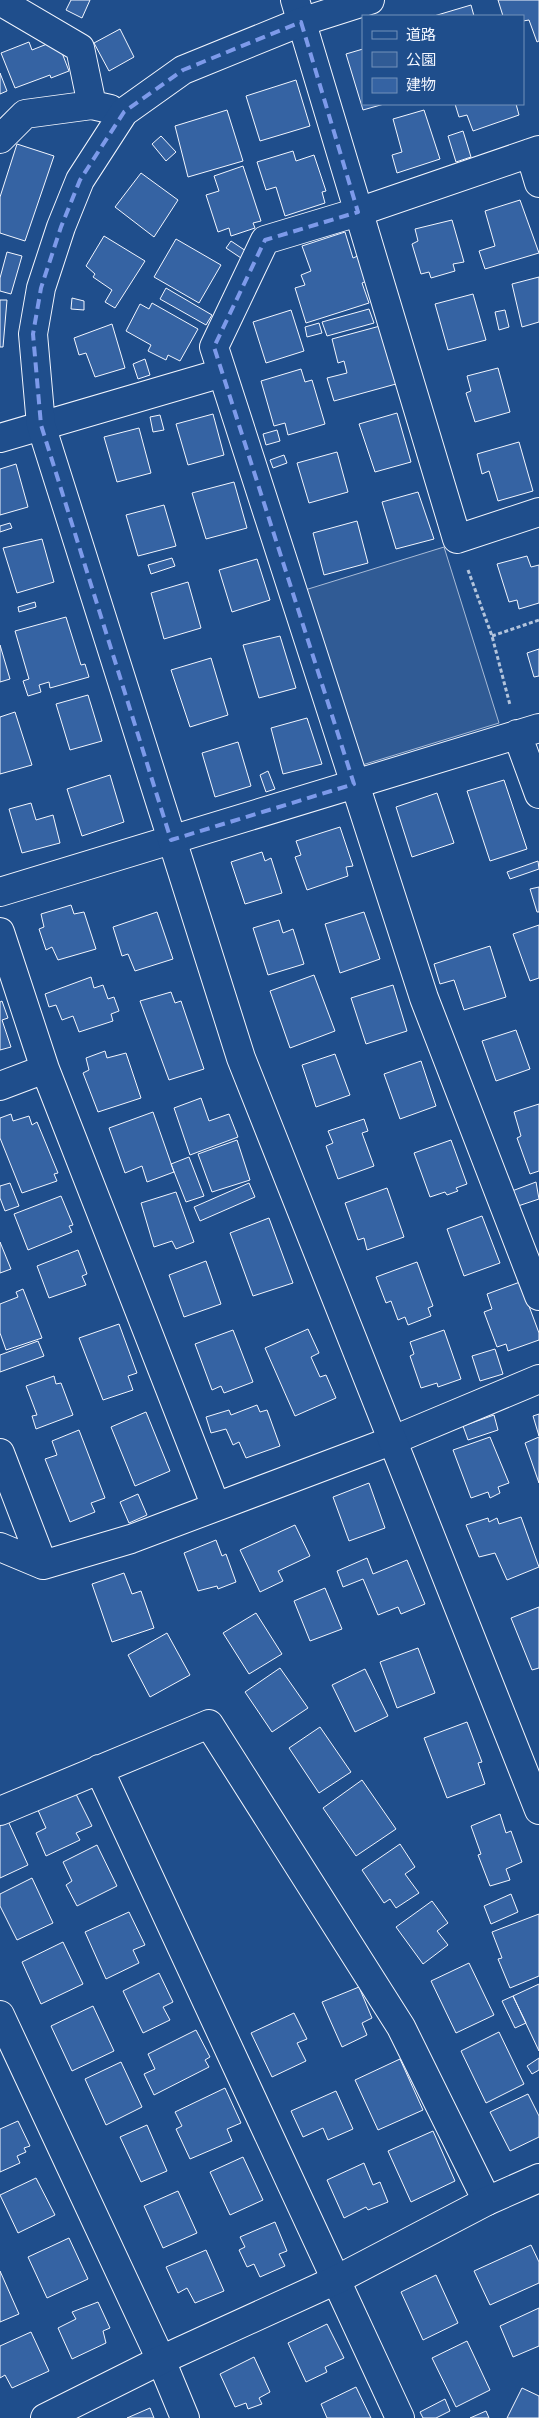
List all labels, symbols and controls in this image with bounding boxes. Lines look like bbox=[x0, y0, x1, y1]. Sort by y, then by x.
legend bbox=[362, 15, 524, 105]
text: 道路 bbox=[406, 26, 436, 44]
text: 公園 bbox=[406, 51, 436, 69]
text: 建物 bbox=[406, 76, 436, 94]

